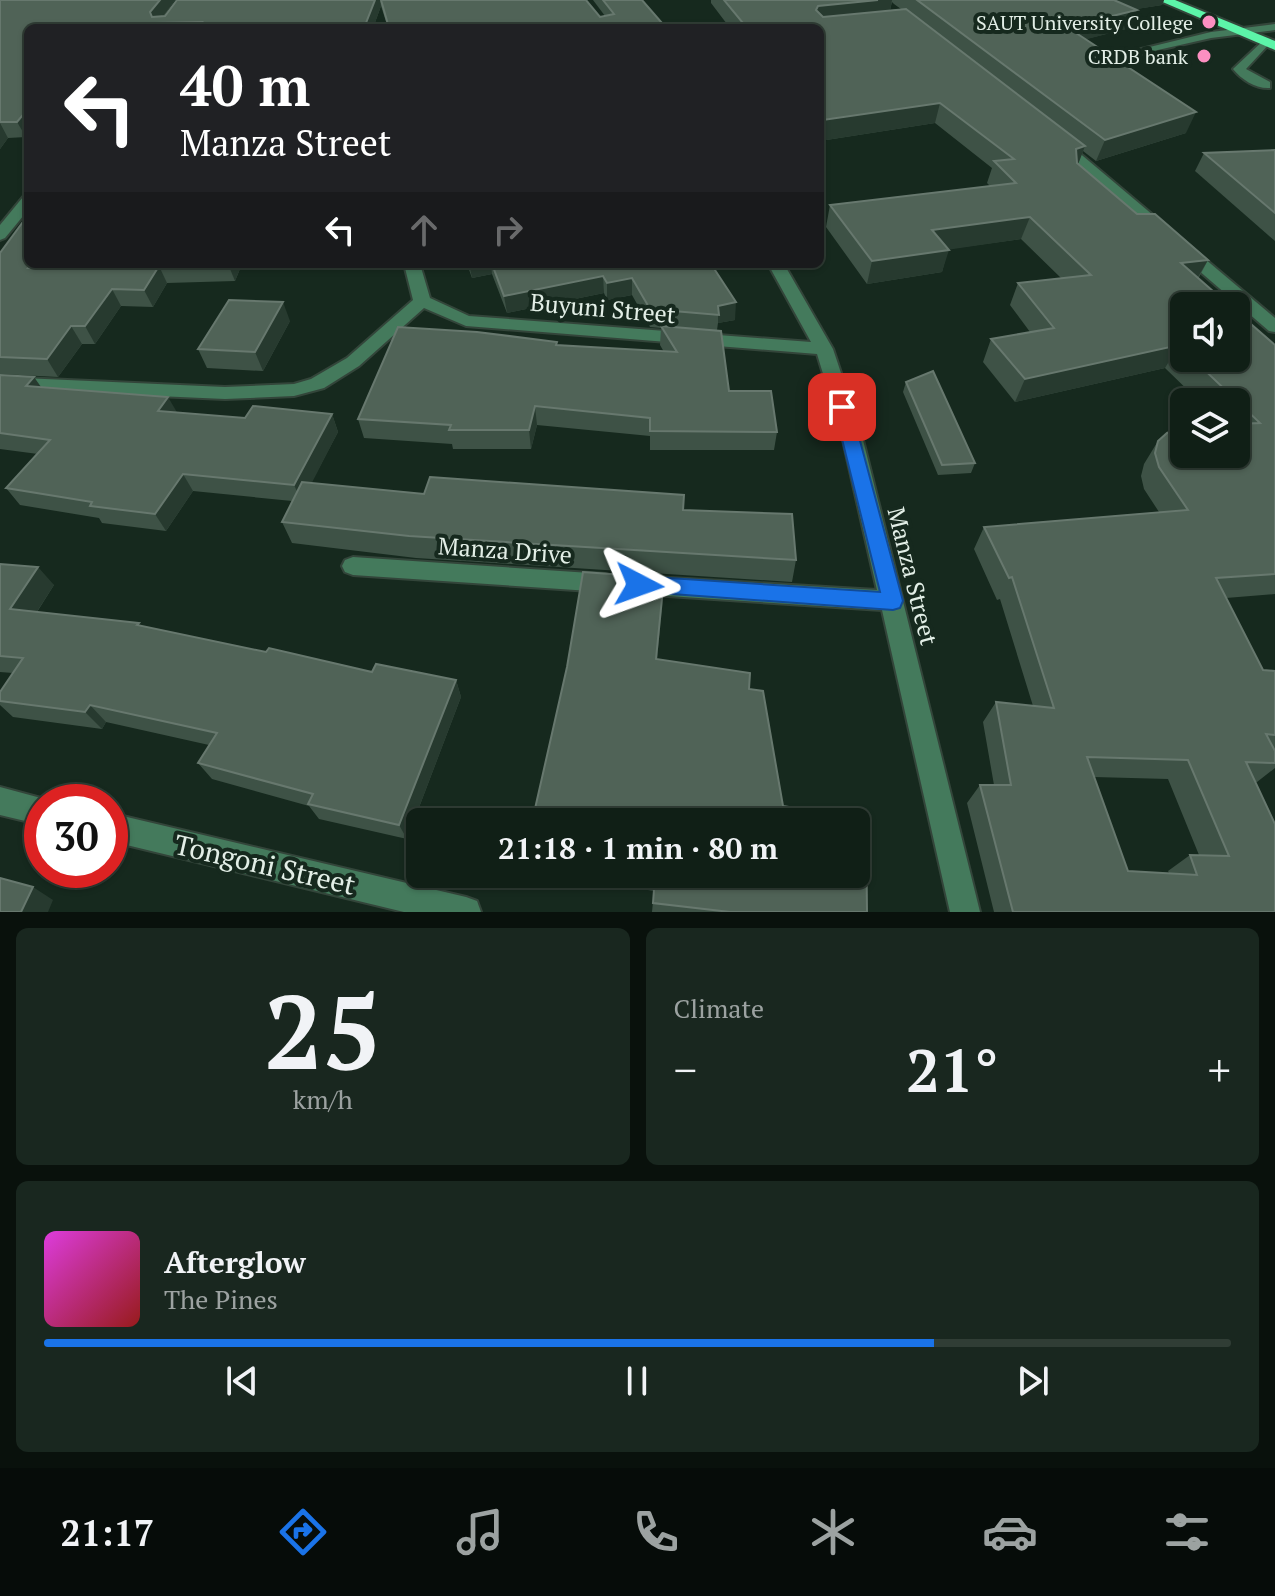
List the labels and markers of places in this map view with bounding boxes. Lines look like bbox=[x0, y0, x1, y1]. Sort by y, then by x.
place label: SAUT University College bbox=[976, 9, 1193, 36]
marker: SAUT University College bbox=[1200, 13, 1218, 31]
place label: CRDB bank bbox=[1088, 43, 1189, 70]
marker: CRDB bank bbox=[1195, 47, 1213, 65]
pin bbox=[808, 373, 876, 441]

